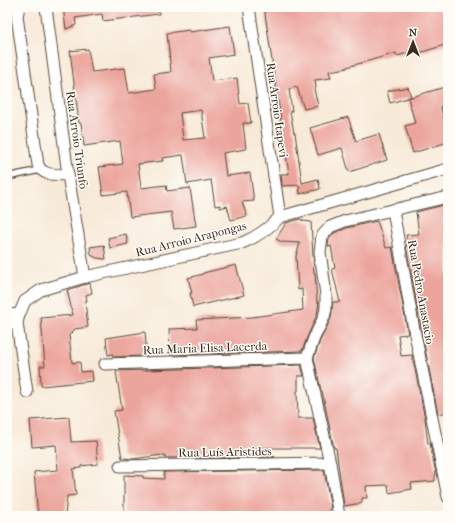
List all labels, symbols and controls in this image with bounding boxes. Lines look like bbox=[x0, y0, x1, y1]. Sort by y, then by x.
north arrow bbox=[393, 22, 433, 62]
text: N bbox=[409, 26, 418, 39]
street label: Rua Arroio Itapevi bbox=[263, 62, 291, 159]
street label: Rua Arroio Triunfo bbox=[63, 90, 91, 190]
street label: Rua Arroio Arapongas bbox=[134, 218, 248, 260]
street label: Rua Pedro Anastacio bbox=[405, 239, 437, 345]
street label: Rua Maria Elisa Lacerda bbox=[143, 339, 268, 357]
street label: Rua Luís Aristides bbox=[178, 444, 272, 460]

